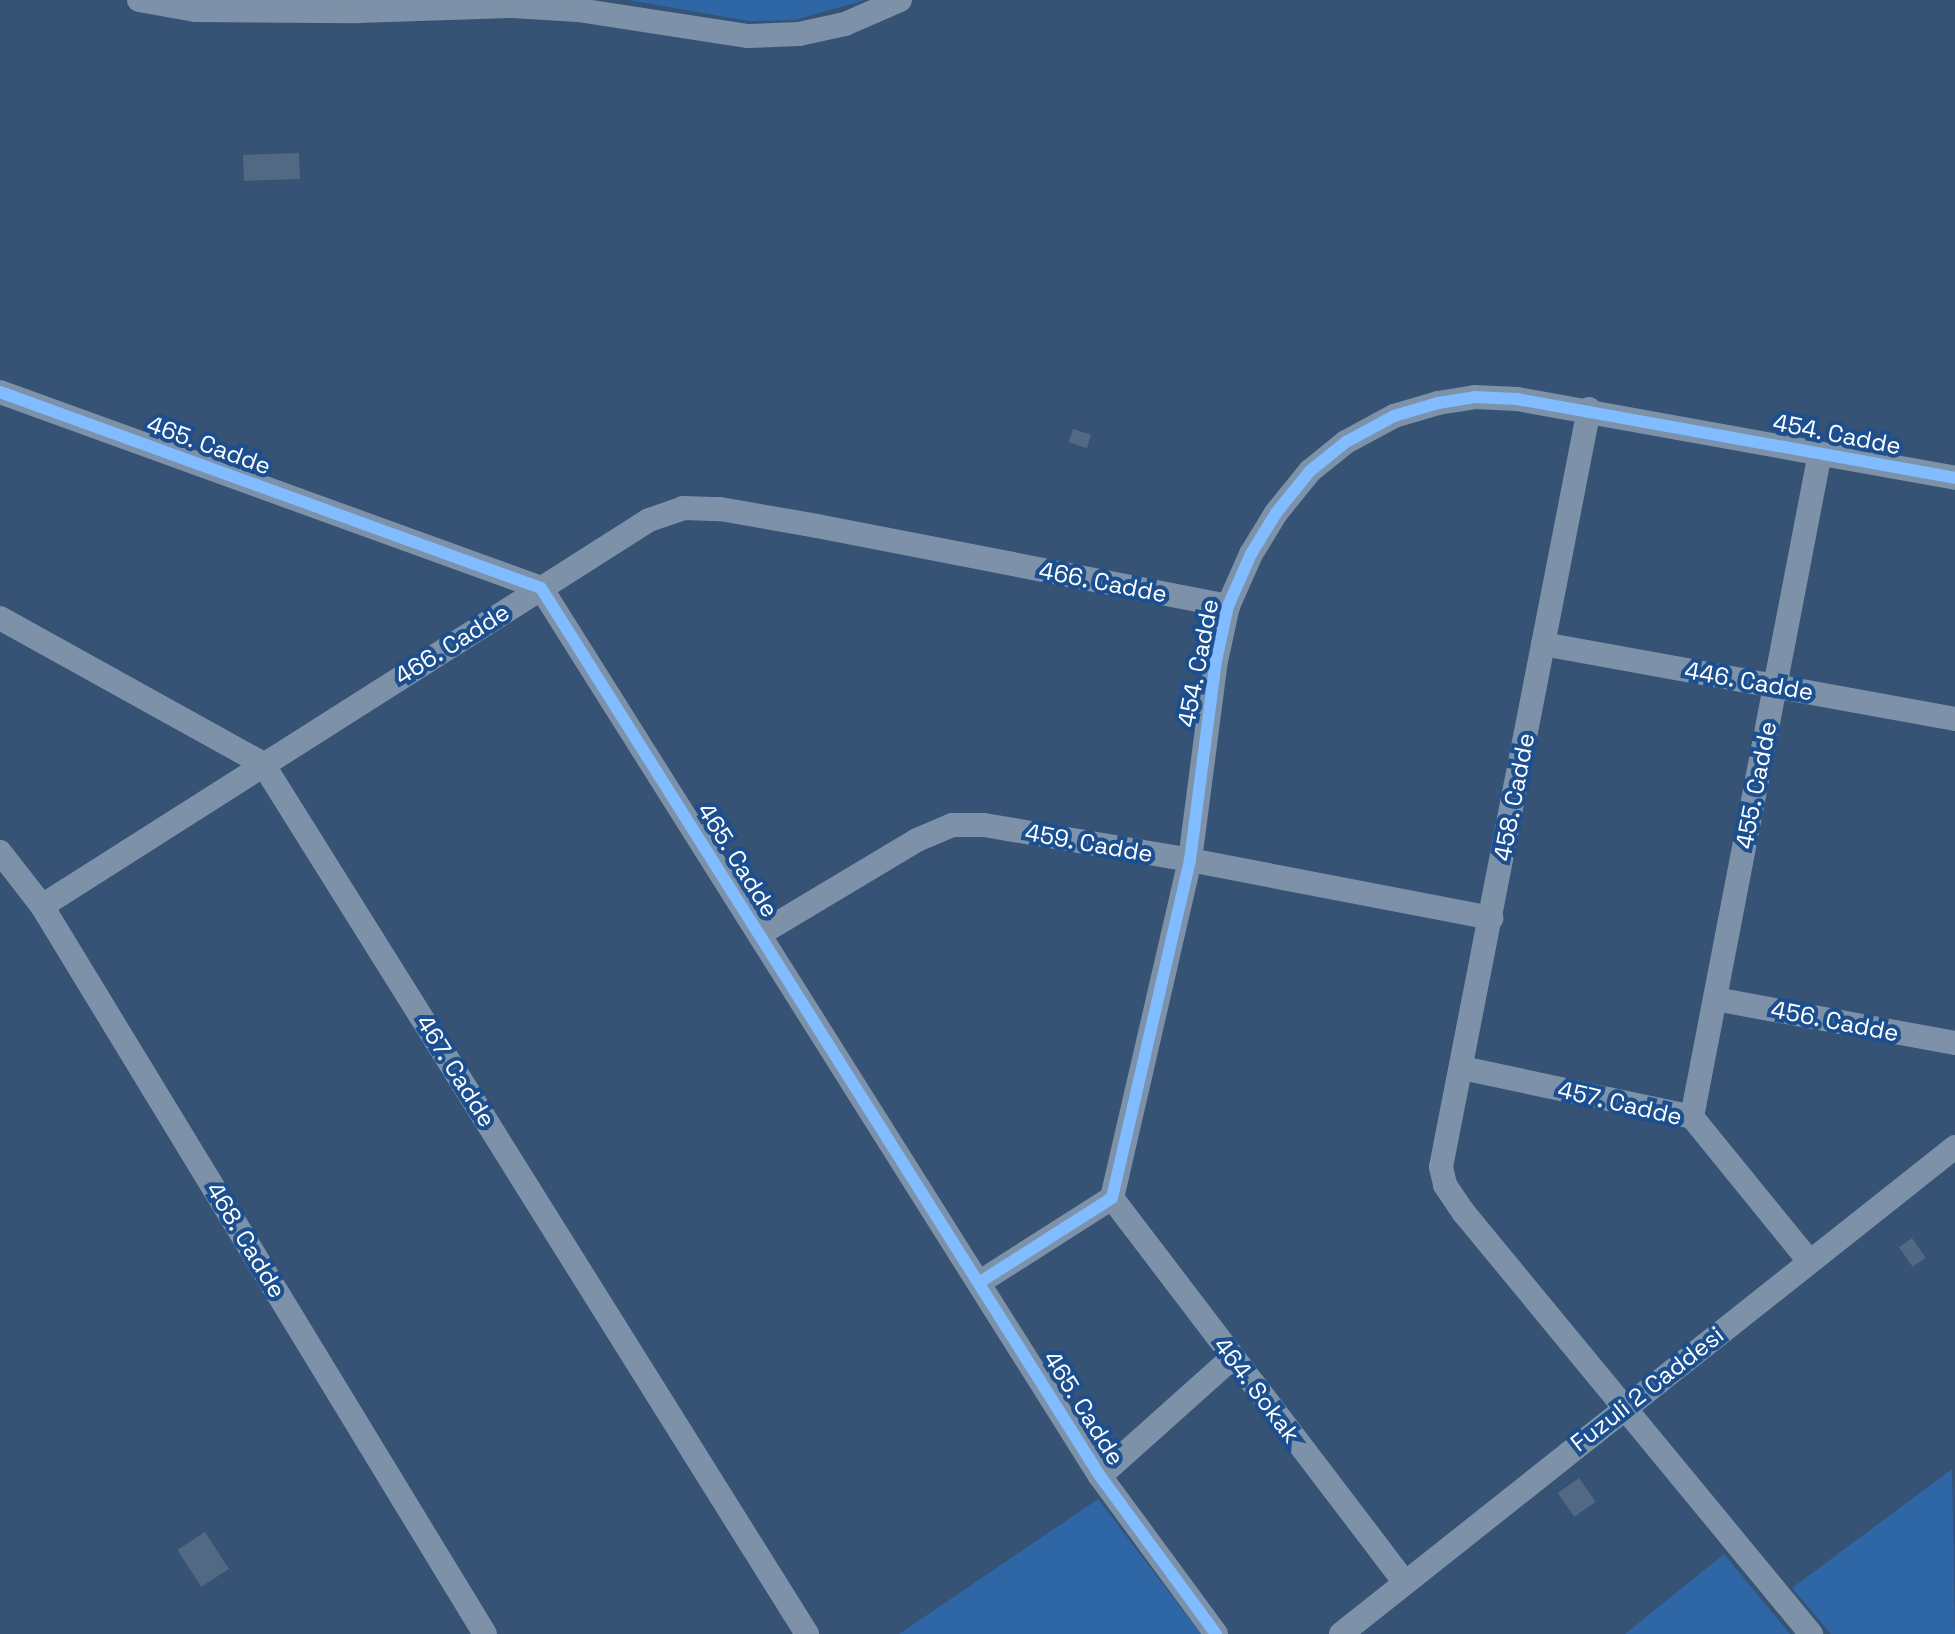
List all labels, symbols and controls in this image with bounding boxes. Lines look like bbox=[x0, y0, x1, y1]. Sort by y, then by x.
street label: 454. Cadde bbox=[1770, 407, 1904, 461]
street label: 465. Cadde bbox=[143, 409, 275, 481]
street label: 466. Cadde bbox=[1036, 555, 1170, 609]
street label: 454. Cadde bbox=[1171, 596, 1225, 730]
street label: 466. Cadde bbox=[389, 597, 515, 691]
street label: 446. Cadde bbox=[1682, 655, 1816, 707]
street label: 455. Cadde bbox=[1729, 718, 1783, 852]
street label: 458. Cadde bbox=[1487, 730, 1541, 864]
street label: 465. Cadde bbox=[691, 797, 785, 923]
street label: 459. Cadde bbox=[1022, 818, 1156, 868]
street label: 456. Cadde bbox=[1768, 994, 1902, 1048]
street label: 467. Cadde bbox=[410, 1009, 502, 1133]
street label: 457. Cadde bbox=[1555, 1075, 1685, 1131]
street label: 468. Cadde bbox=[200, 1176, 292, 1304]
street label: Fuzuli 2 Caddesi bbox=[1565, 1320, 1729, 1458]
street label: 464. Sokak bbox=[1208, 1331, 1306, 1449]
street label: 465. Cadde bbox=[1037, 1345, 1131, 1471]

